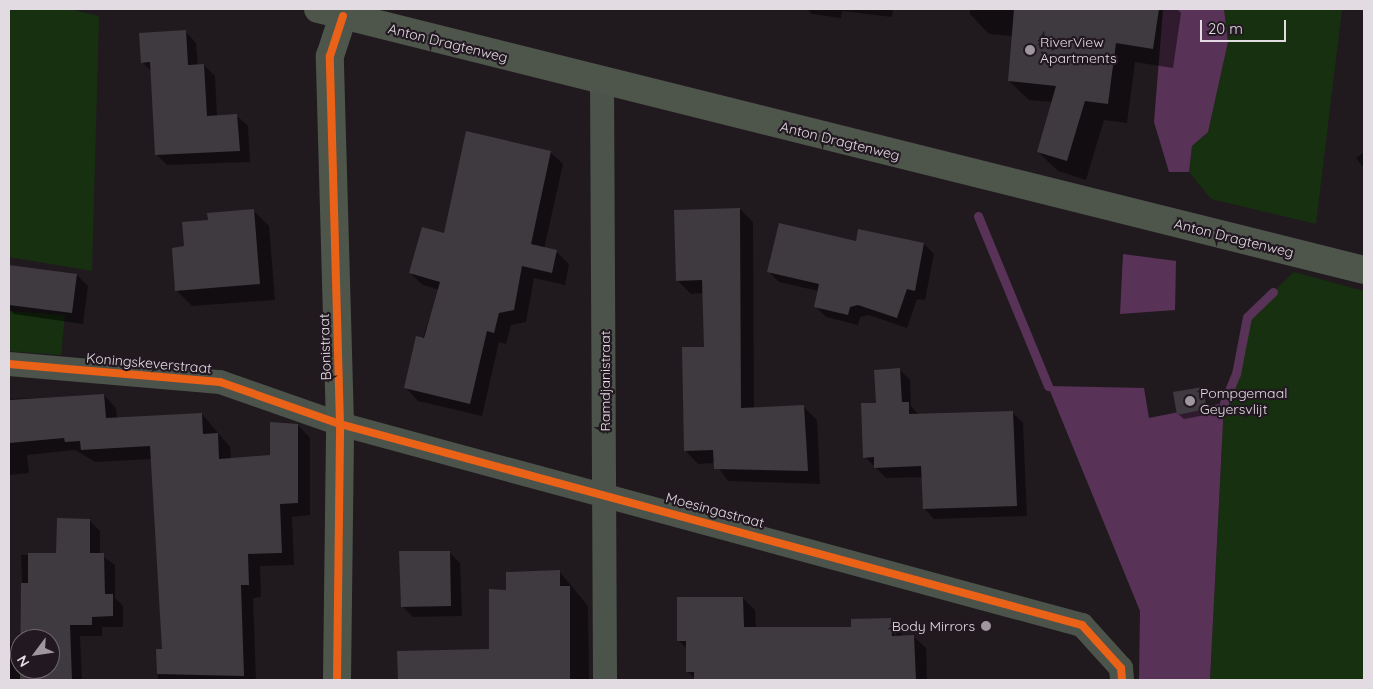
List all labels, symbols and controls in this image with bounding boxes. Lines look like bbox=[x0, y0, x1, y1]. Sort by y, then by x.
scale bar bbox=[1203, 10, 1289, 42]
text: 20 m bbox=[1208, 19, 1243, 38]
street label: Anton Dragtenweg bbox=[387, 20, 509, 66]
place label: RiverView Apartments bbox=[1040, 34, 1117, 66]
marker: RiverView Apartments bbox=[1024, 44, 1036, 56]
street label: Anton Dragtenweg bbox=[779, 118, 901, 164]
street label: Anton Dragtenweg bbox=[1173, 215, 1295, 261]
street label: Bonistraat bbox=[315, 313, 335, 381]
street label: Ramdjanistraat bbox=[597, 331, 613, 431]
street label: Koningskeverstraat bbox=[86, 349, 212, 377]
place label: Pompgemaal Geyersvlijt bbox=[1200, 385, 1287, 418]
marker: Pompgemaal Geyersvlijt bbox=[1184, 395, 1196, 407]
street label: Moesingastraat bbox=[664, 489, 766, 531]
place label: Body Mirrors bbox=[892, 618, 975, 634]
marker: Body Mirrors bbox=[979, 619, 993, 633]
north arrow bbox=[10, 629, 60, 679]
text: N bbox=[13, 652, 33, 670]

